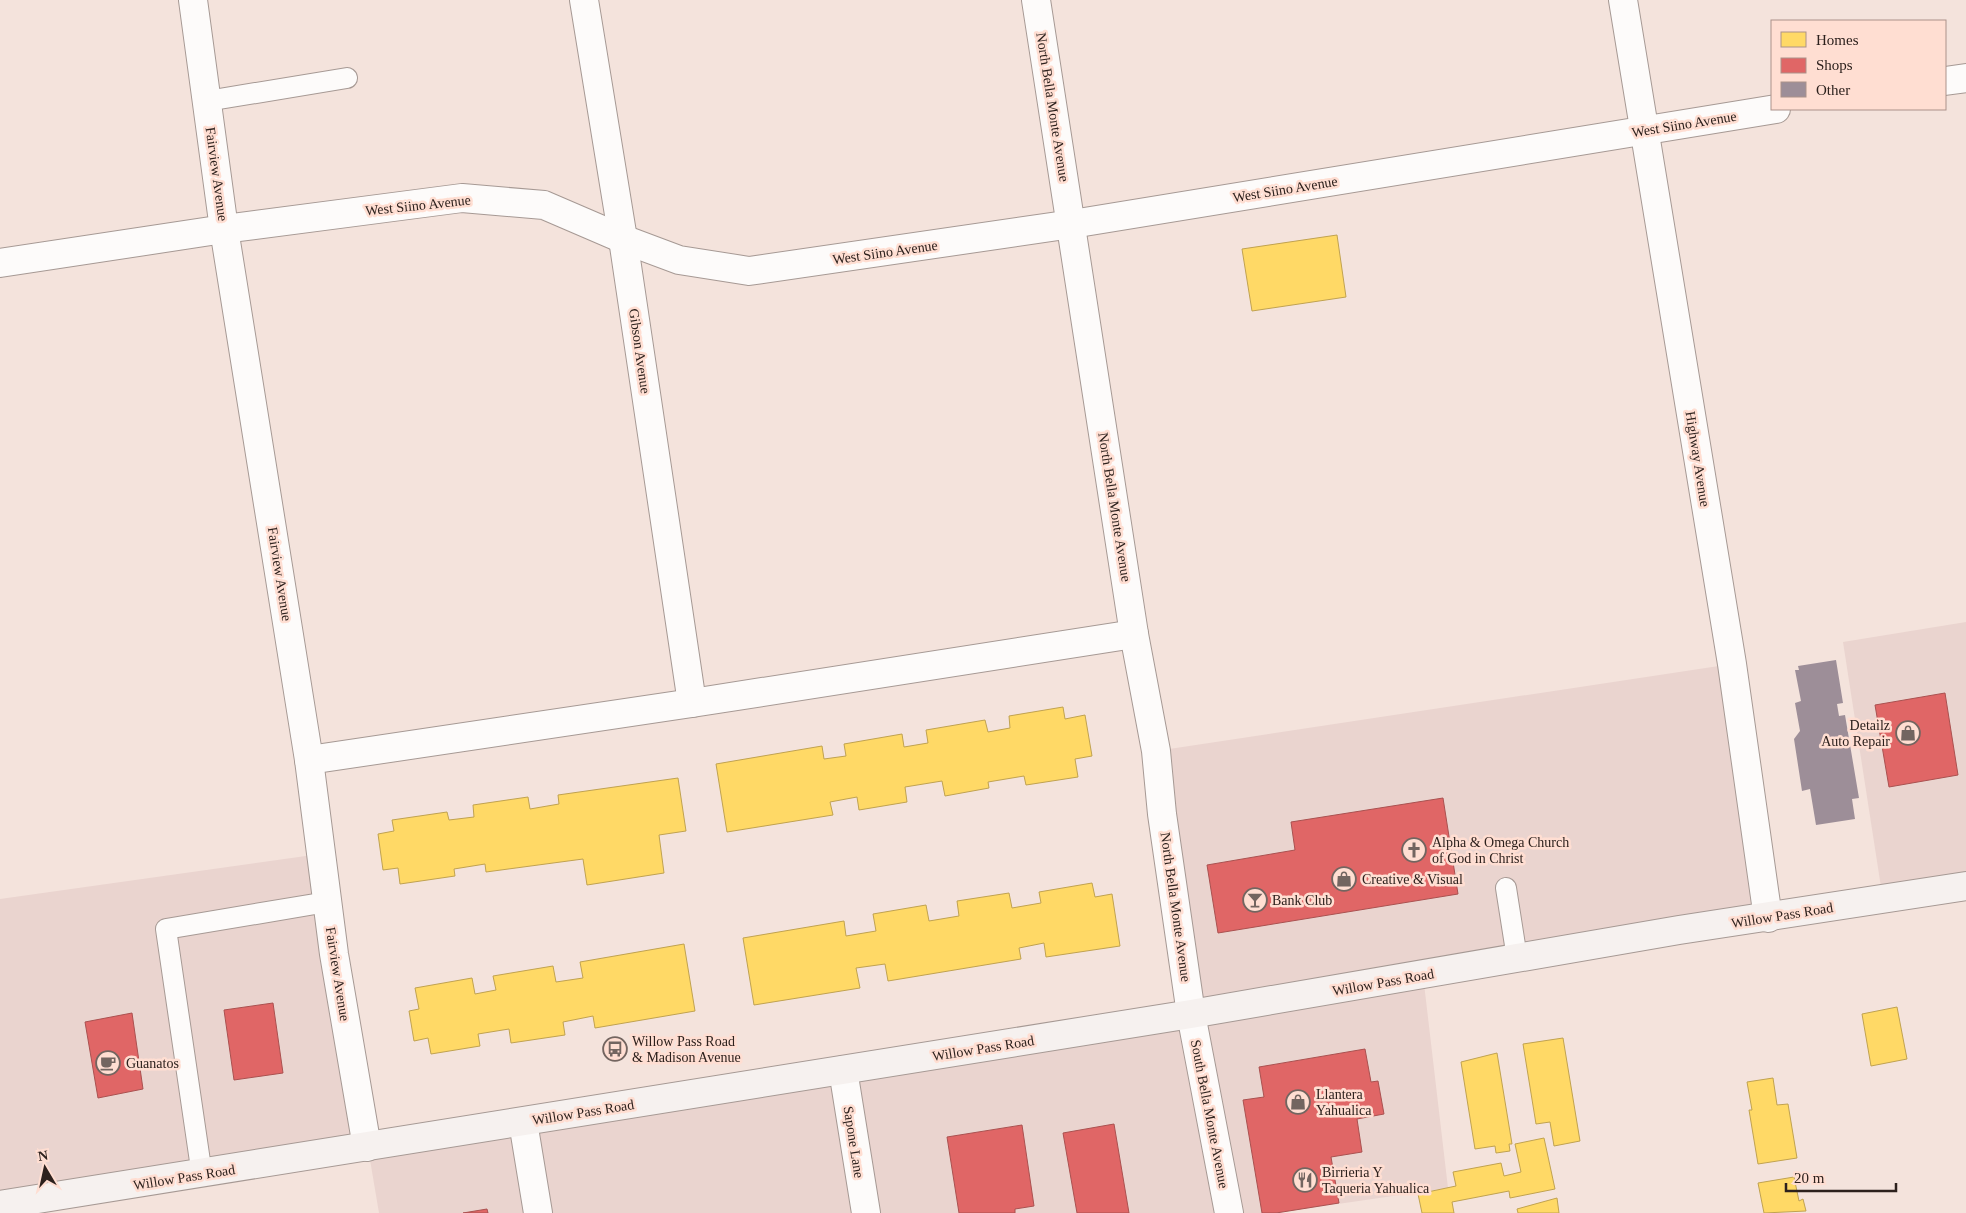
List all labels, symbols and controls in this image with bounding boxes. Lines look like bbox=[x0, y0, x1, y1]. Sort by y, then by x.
legend bbox=[1771, 20, 1946, 110]
street label: North Bella Monte Avenue bbox=[1033, 31, 1072, 183]
text: Homes bbox=[1816, 32, 1859, 48]
text: Shops bbox=[1816, 57, 1853, 73]
text: Other bbox=[1816, 82, 1850, 98]
street label: West Siino Avenue bbox=[1631, 109, 1738, 140]
street label: Fairview Avenue bbox=[202, 126, 231, 222]
street label: West Siino Avenue bbox=[1232, 174, 1339, 205]
street label: West Siino Avenue bbox=[365, 193, 472, 218]
street label: West Siino Avenue bbox=[832, 238, 939, 267]
street label: Gibson Avenue bbox=[626, 308, 653, 395]
street label: Highway Avenue bbox=[1683, 410, 1712, 508]
street label: North Bella Monte Avenue bbox=[1095, 431, 1134, 583]
street label: Fairview Avenue bbox=[265, 526, 294, 622]
place label: Detailz Auto Repair bbox=[1821, 718, 1890, 749]
shop icon: Detailz Auto Repair bbox=[1895, 720, 1921, 746]
street label: North Bella Monte Avenue bbox=[1158, 831, 1193, 983]
place label: Alpha & Omega Church of God in Christ bbox=[1432, 835, 1569, 866]
church icon: Alpha & Omega Church of God in Christ bbox=[1401, 837, 1427, 863]
shop icon: Creative & Visual bbox=[1331, 866, 1357, 892]
place label: Creative & Visual bbox=[1362, 872, 1463, 887]
bar icon: Bank Club bbox=[1242, 887, 1268, 913]
place label: Bank Club bbox=[1272, 893, 1332, 908]
street label: Willow Pass Road bbox=[1730, 900, 1834, 931]
street label: Fairview Avenue bbox=[323, 926, 352, 1022]
street label: Willow Pass Road bbox=[1331, 966, 1435, 999]
street label: Willow Pass Road bbox=[931, 1033, 1035, 1064]
place label: Willow Pass Road & Madison Avenue bbox=[632, 1034, 741, 1065]
bus stop icon: Willow Pass Road & Madison Avenue bbox=[602, 1036, 628, 1062]
street label: South Bella Monte Avenue bbox=[1188, 1039, 1231, 1190]
cafe icon: Guanatos bbox=[95, 1050, 121, 1076]
place label: Guanatos bbox=[126, 1056, 179, 1071]
place label: Llantera Yahualica bbox=[1316, 1087, 1372, 1118]
shop icon: Llantera Yahualica bbox=[1285, 1089, 1311, 1115]
street label: Willow Pass Road bbox=[531, 1097, 635, 1128]
street label: Sapone Lane bbox=[840, 1105, 867, 1179]
north arrow bbox=[20, 1143, 70, 1193]
text: N bbox=[37, 1147, 49, 1164]
scale bar bbox=[1786, 1160, 1896, 1192]
street label: Willow Pass Road bbox=[132, 1162, 236, 1193]
place label: Birrieria Y Taqueria Yahualica bbox=[1322, 1165, 1430, 1196]
restaurant icon: Birrieria Y Taqueria Yahualica bbox=[1292, 1167, 1318, 1193]
text: 20 m bbox=[1794, 1170, 1825, 1186]

